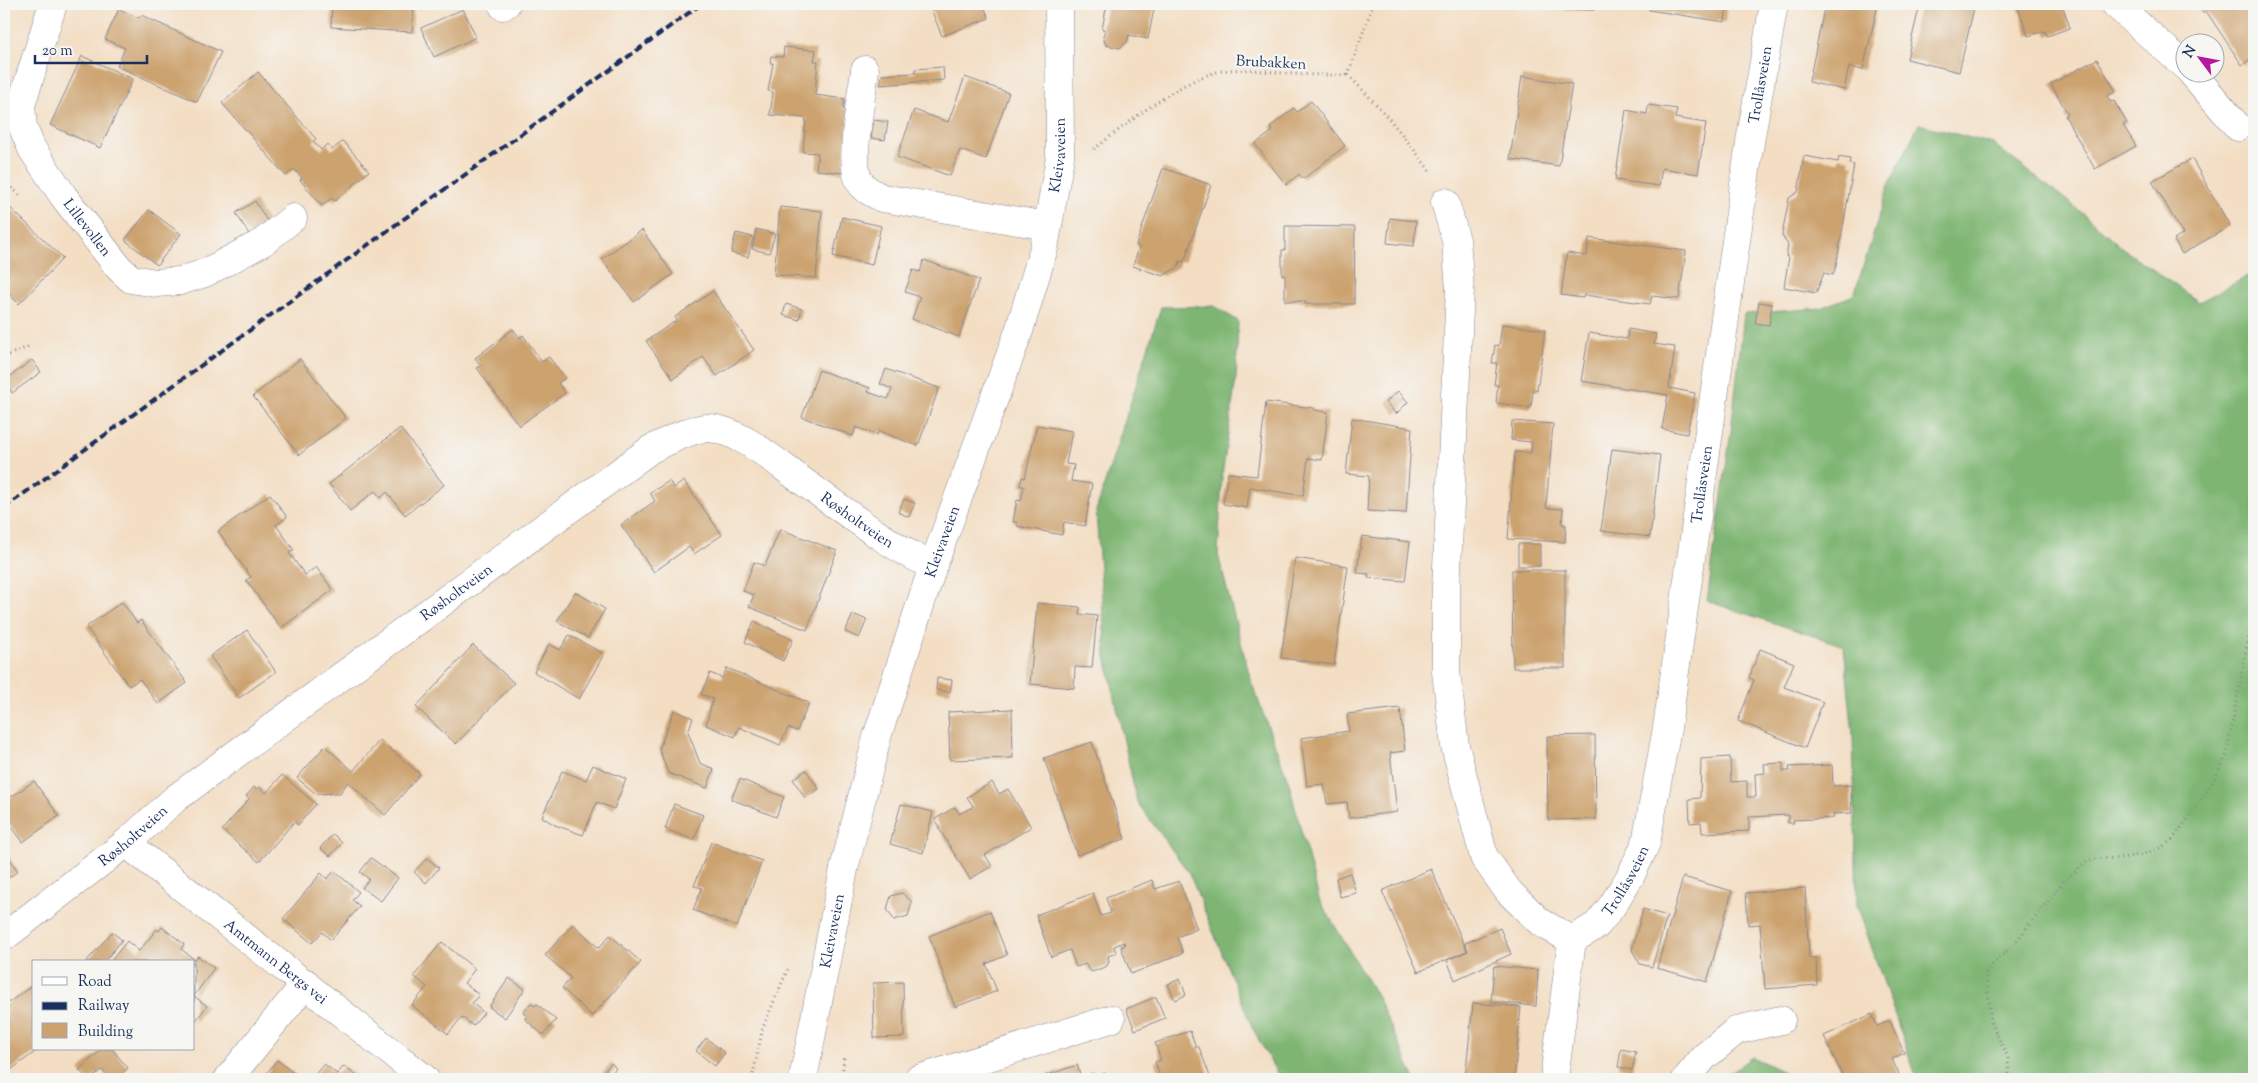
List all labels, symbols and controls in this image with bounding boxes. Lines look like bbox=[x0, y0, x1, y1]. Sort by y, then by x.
scale bar bbox=[35, 32, 148, 64]
north arrow bbox=[2176, 32, 2226, 82]
text: 20 m bbox=[42, 41, 73, 62]
text: N bbox=[2179, 42, 2202, 62]
street label: Trollåsveien bbox=[1744, 44, 1779, 125]
street label: Brubakken bbox=[1235, 51, 1307, 76]
street label: Kleivaveien bbox=[1045, 117, 1072, 194]
street label: Lillevollen bbox=[57, 195, 116, 262]
street label: Trollåsveien bbox=[1687, 444, 1719, 525]
street label: Røsholtveien bbox=[816, 488, 897, 554]
street label: Kleivaveien bbox=[921, 503, 966, 581]
street label: Røsholtveien bbox=[417, 560, 498, 627]
street label: Røsholtveien bbox=[95, 801, 173, 872]
street label: Trollåsveien bbox=[1598, 842, 1655, 922]
street label: Kleivaveien bbox=[816, 892, 851, 970]
street label: Amtmann Bergs vei bbox=[219, 915, 331, 1010]
legend bbox=[32, 960, 195, 1050]
text: Road bbox=[78, 972, 112, 993]
text: Railway bbox=[78, 996, 130, 1017]
text: Building bbox=[78, 1022, 133, 1043]

